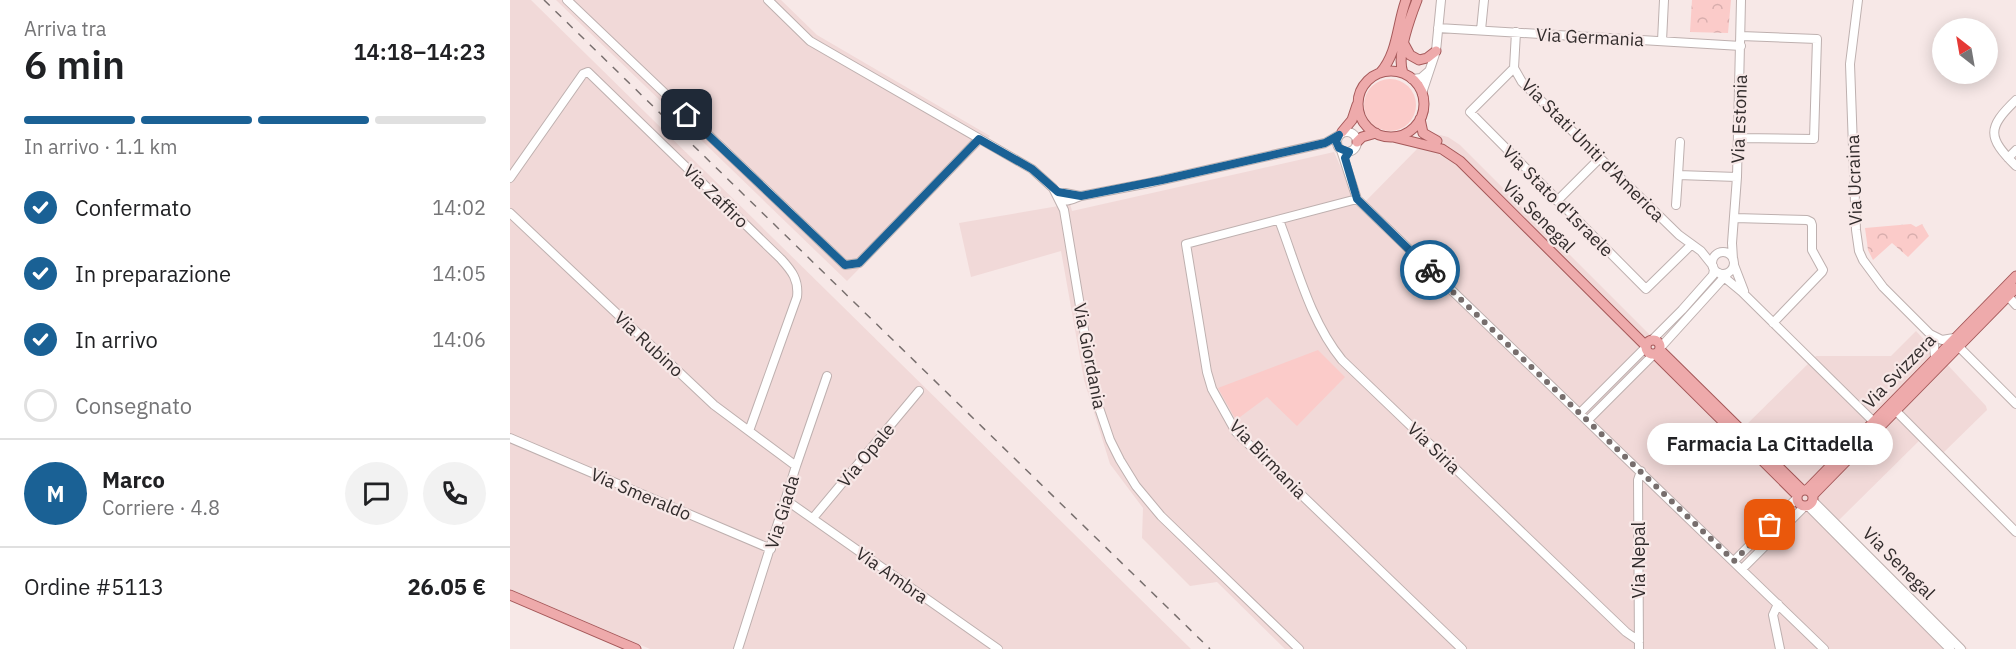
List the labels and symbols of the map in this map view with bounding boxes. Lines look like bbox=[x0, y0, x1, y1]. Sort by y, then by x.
north arrow bbox=[1932, 18, 1998, 84]
street label: Via Germania bbox=[1535, 23, 1645, 51]
street label: Via Stati Uniti d'America bbox=[1516, 73, 1670, 227]
street label: Via Estonia bbox=[1726, 74, 1752, 164]
pin bbox=[661, 89, 712, 140]
street label: Via Ucraina bbox=[1841, 134, 1867, 226]
street label: Via Stato d'Israele bbox=[1498, 141, 1618, 261]
street label: Via Zaffiro bbox=[679, 159, 753, 233]
street label: Via Senegal bbox=[1498, 175, 1580, 257]
courier bbox=[1400, 240, 1460, 300]
street label: Via Giordania bbox=[1068, 301, 1112, 411]
street label: Via Rubino bbox=[610, 306, 688, 382]
street label: Via Svizzera bbox=[1857, 328, 1941, 413]
street label: Via Birmania bbox=[1224, 414, 1312, 504]
street label: Via Siria bbox=[1403, 417, 1466, 479]
street label: Via Opale bbox=[832, 418, 900, 492]
callout: Farmacia La Cittadella bbox=[1647, 423, 1893, 465]
street label: Via Smeraldo bbox=[587, 463, 695, 525]
street label: Via Giada bbox=[760, 472, 804, 552]
pin bbox=[1744, 499, 1795, 550]
street label: Via Nepal bbox=[1627, 521, 1650, 598]
street label: Via Senegal bbox=[1858, 522, 1940, 604]
street label: Via Ambra bbox=[851, 542, 933, 608]

